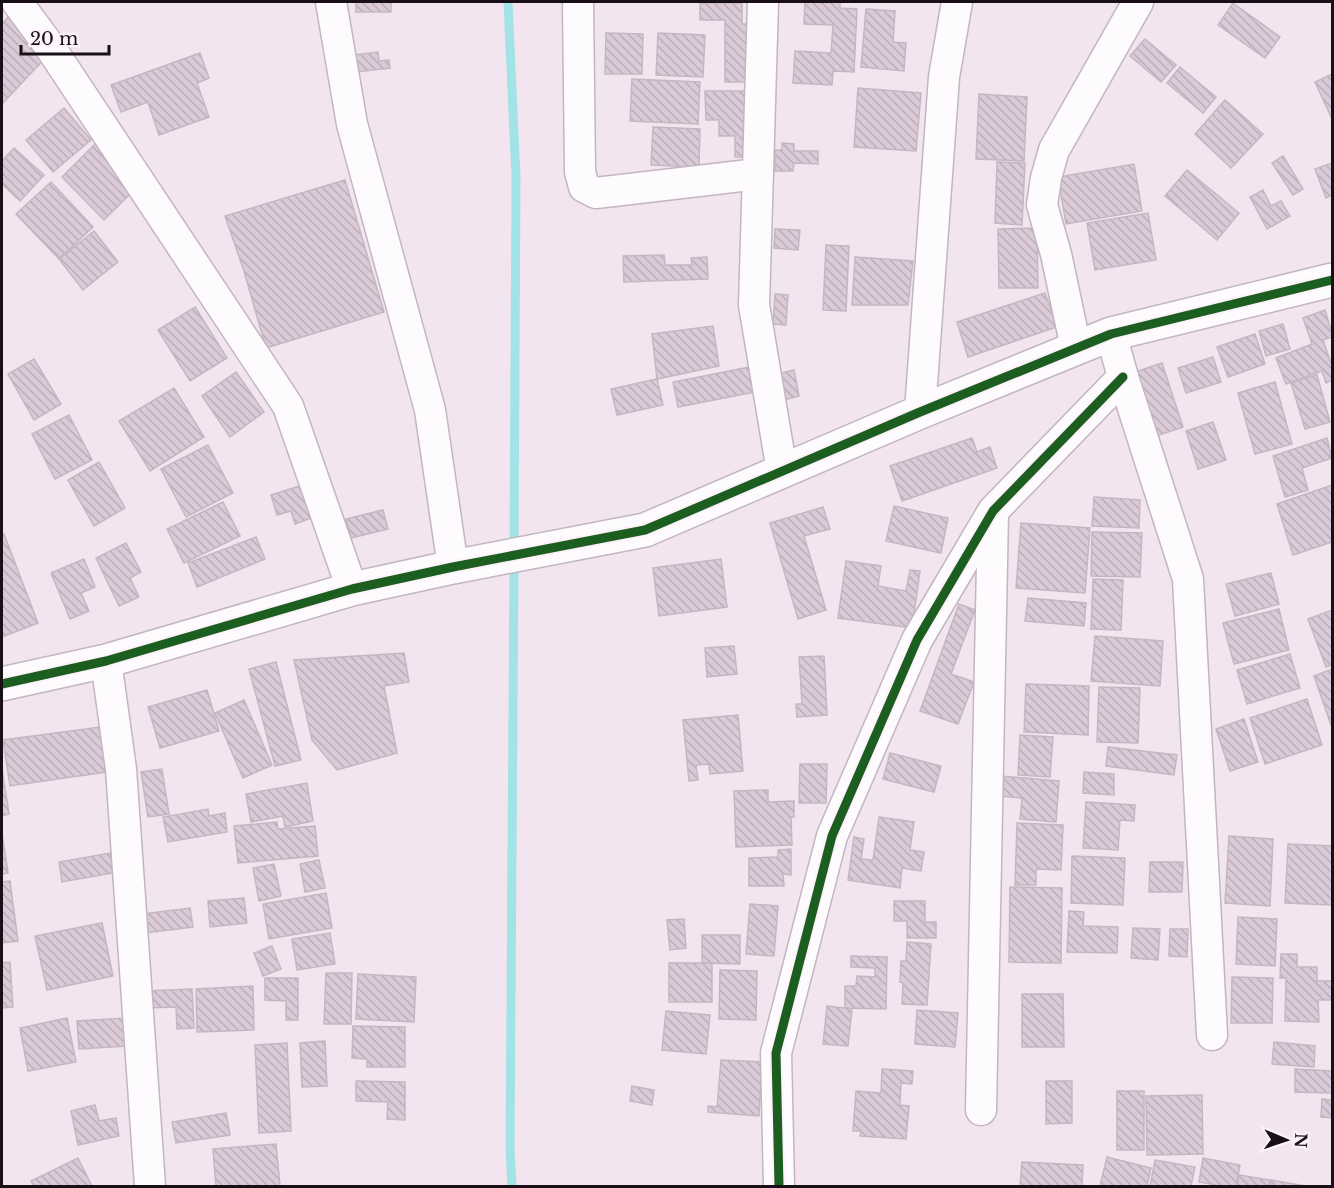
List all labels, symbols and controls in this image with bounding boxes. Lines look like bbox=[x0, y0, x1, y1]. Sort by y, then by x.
scale bar bbox=[21, 18, 110, 56]
text: 20 m bbox=[30, 28, 78, 50]
north arrow bbox=[1256, 1110, 1316, 1170]
text: N bbox=[1291, 1133, 1311, 1148]

